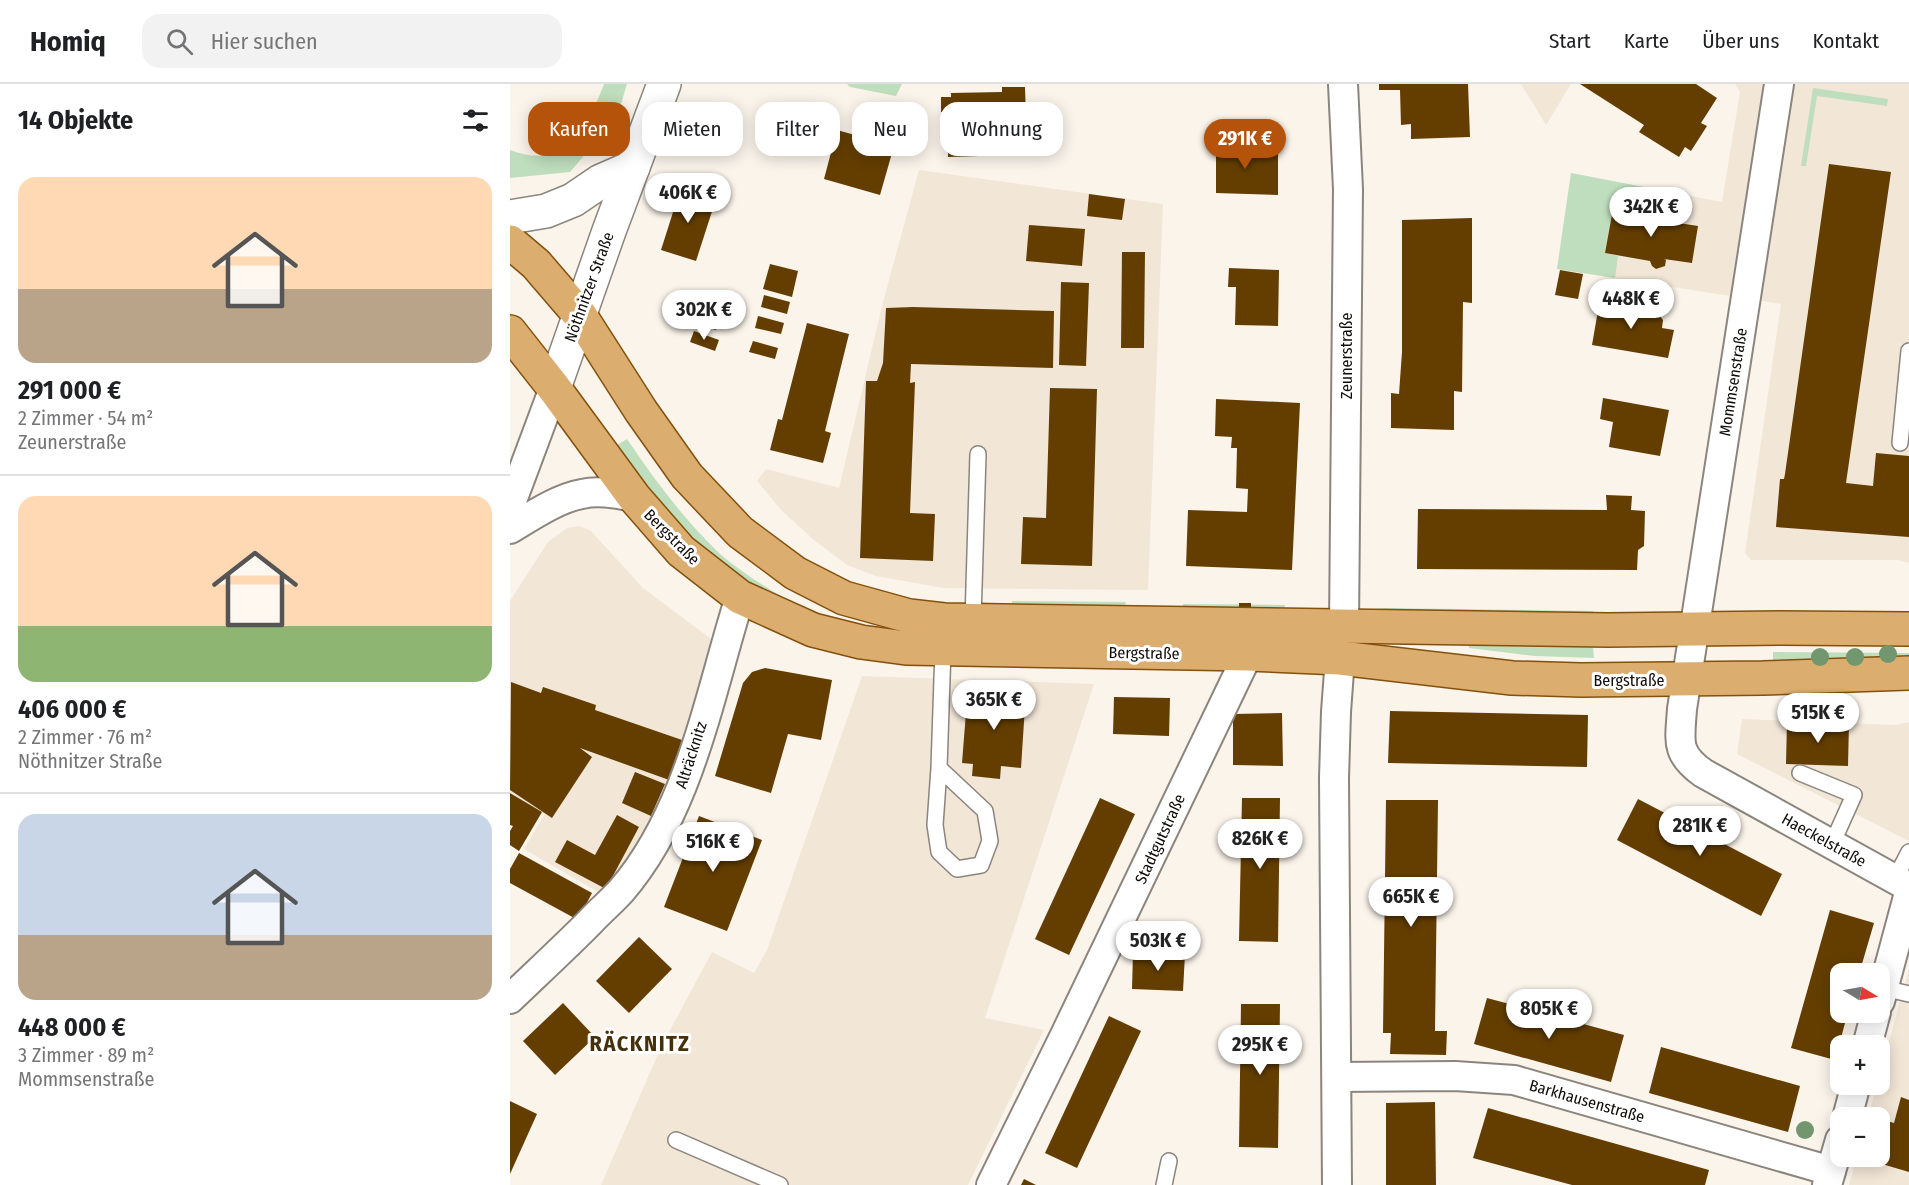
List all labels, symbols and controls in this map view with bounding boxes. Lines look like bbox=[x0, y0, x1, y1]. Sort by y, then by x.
search box bbox=[142, 14, 562, 68]
text: Homiq bbox=[30, 25, 106, 58]
icon: search bbox=[163, 25, 196, 58]
text: Hier suchen bbox=[211, 28, 318, 55]
text: Start bbox=[1549, 28, 1591, 54]
text: Karte bbox=[1624, 28, 1669, 54]
text: Über uns bbox=[1702, 28, 1779, 54]
text: Kontakt bbox=[1812, 28, 1879, 54]
chip: Kaufen bbox=[528, 102, 630, 156]
chip: Mieten bbox=[642, 102, 743, 156]
chip: Filter bbox=[755, 102, 840, 156]
chip: Neu bbox=[852, 102, 928, 156]
chip: Wohnung bbox=[940, 102, 1063, 156]
icon: filters bbox=[459, 104, 492, 137]
text: 14 Objekte bbox=[18, 105, 133, 136]
pin: 291K € bbox=[1196, 119, 1294, 170]
text: 291K € bbox=[1218, 126, 1272, 150]
pin: 406K € bbox=[639, 173, 737, 224]
text: 406K € bbox=[659, 180, 717, 204]
pin: 342K € bbox=[1602, 187, 1700, 238]
text: 342K € bbox=[1623, 194, 1679, 218]
icon: home bbox=[201, 216, 309, 324]
street label: Nöthnitzer Straße bbox=[560, 229, 618, 345]
pin: 448K € bbox=[1582, 279, 1680, 330]
text: 448K € bbox=[1602, 286, 1660, 310]
pin: 302K € bbox=[655, 290, 753, 341]
text: 302K € bbox=[676, 297, 732, 321]
street label: Zeunerstraße bbox=[1337, 313, 1356, 399]
street label: Mommsenstraße bbox=[1715, 327, 1751, 437]
text: 291 000 € bbox=[18, 375, 121, 406]
text: 2 Zimmer · 54 m² bbox=[18, 406, 153, 430]
text: Zeunerstraße bbox=[18, 430, 126, 454]
street label: Bergstraße bbox=[640, 505, 704, 569]
icon: home bbox=[201, 535, 309, 643]
street label: Bergstraße bbox=[1108, 643, 1180, 663]
street label: Bergstraße bbox=[1594, 671, 1665, 690]
pin: 365K € bbox=[945, 680, 1043, 731]
text: 365K € bbox=[966, 687, 1022, 711]
pin: 515K € bbox=[1769, 693, 1867, 744]
text: 406 000 € bbox=[18, 694, 127, 725]
text: 515K € bbox=[1791, 700, 1845, 724]
street label: Alträcknitz bbox=[671, 719, 711, 791]
text: 2 Zimmer · 76 m² bbox=[18, 725, 152, 749]
text: Nöthnitzer Straße bbox=[18, 749, 162, 773]
street label: Stadtgutstraße bbox=[1131, 791, 1189, 887]
pin: 281K € bbox=[1651, 806, 1749, 857]
street label: Haeckelstraße bbox=[1779, 809, 1869, 871]
text: 281K € bbox=[1673, 813, 1727, 837]
pin: 826K € bbox=[1211, 819, 1309, 870]
pin: 516K € bbox=[664, 822, 762, 873]
text: 826K € bbox=[1232, 826, 1288, 850]
text: 516K € bbox=[686, 829, 740, 853]
icon: home bbox=[201, 853, 309, 961]
pin: 665K € bbox=[1362, 877, 1460, 928]
text: 665K € bbox=[1382, 884, 1440, 908]
pin: 503K € bbox=[1109, 921, 1207, 972]
text: 503K € bbox=[1130, 928, 1186, 952]
north arrow bbox=[1830, 963, 1890, 1023]
map controls bbox=[1830, 963, 1890, 1167]
pin: 805K € bbox=[1500, 989, 1598, 1040]
text: 805K € bbox=[1520, 996, 1578, 1020]
text: 448 000 € bbox=[18, 1012, 126, 1043]
pin: 295K € bbox=[1211, 1025, 1309, 1076]
district label: RÄCKNITZ bbox=[590, 1030, 690, 1057]
text: 295K € bbox=[1232, 1032, 1288, 1056]
button: + bbox=[1830, 1035, 1890, 1095]
text: 3 Zimmer · 89 m² bbox=[18, 1043, 154, 1067]
text: Mommsenstraße bbox=[18, 1067, 154, 1091]
street label: Barkhausenstraße bbox=[1527, 1075, 1647, 1127]
button: − bbox=[1830, 1107, 1890, 1167]

